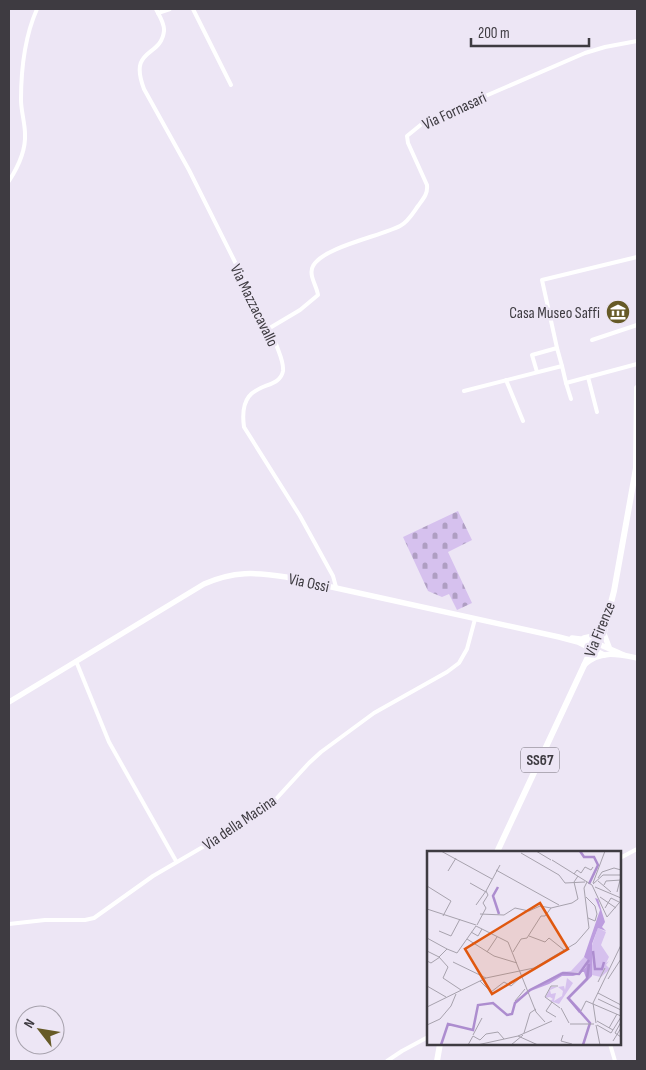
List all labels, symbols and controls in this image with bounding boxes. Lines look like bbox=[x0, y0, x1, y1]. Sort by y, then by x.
scale bar bbox=[471, 15, 588, 47]
text: 200 m bbox=[478, 24, 510, 43]
street label: Via Fornasari bbox=[420, 88, 490, 134]
street label: Via Mazzacavallo bbox=[226, 261, 282, 350]
museum icon: Casa Museo Saffi bbox=[605, 299, 631, 325]
place label: Casa Museo Saffi bbox=[509, 304, 600, 323]
street label: Via Ossi bbox=[287, 570, 331, 597]
street label: Via Firenze bbox=[581, 599, 620, 660]
road number: SS67 bbox=[521, 748, 559, 772]
street label: Via della Macina bbox=[199, 792, 280, 855]
inset map bbox=[427, 851, 621, 1045]
north arrow bbox=[15, 1005, 65, 1055]
text: N bbox=[20, 1016, 38, 1031]

